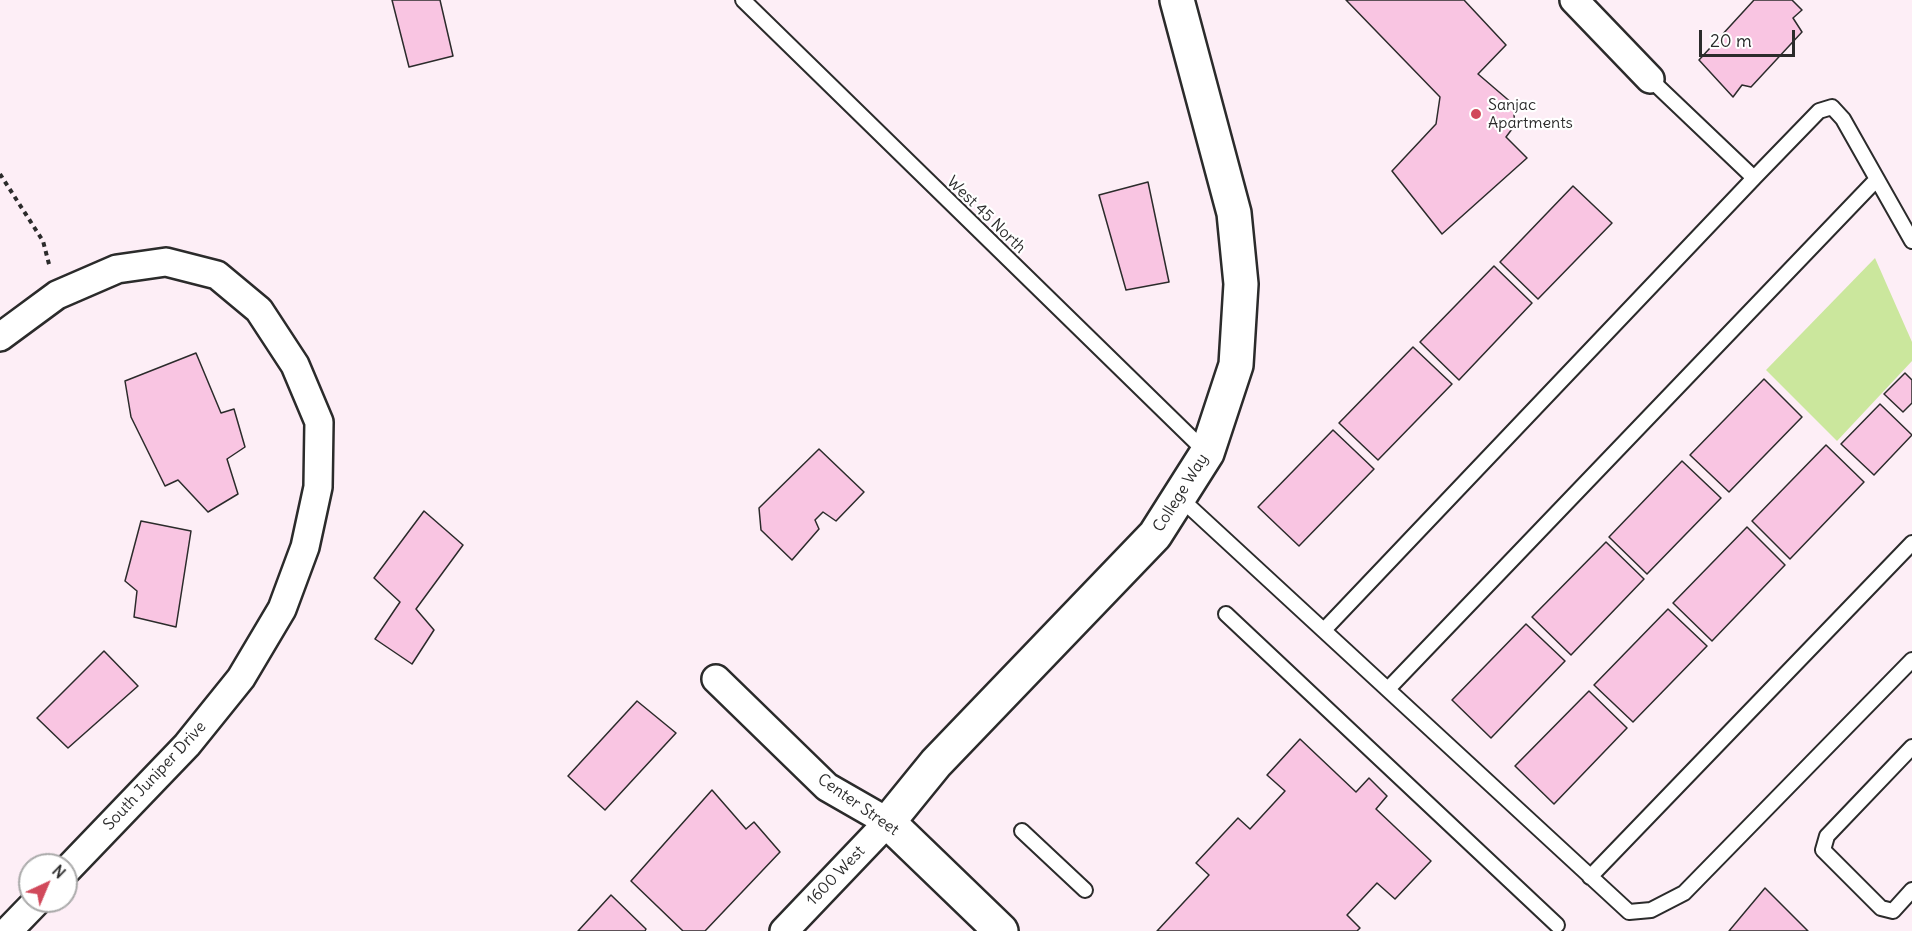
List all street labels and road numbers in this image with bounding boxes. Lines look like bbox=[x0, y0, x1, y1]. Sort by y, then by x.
street label: West 45 North bbox=[943, 173, 1029, 257]
street label: College Way bbox=[1149, 450, 1213, 536]
street label: South Juniper Drive bbox=[100, 718, 210, 834]
street label: Center Street bbox=[814, 770, 902, 840]
street label: 1600 West bbox=[803, 842, 869, 910]

